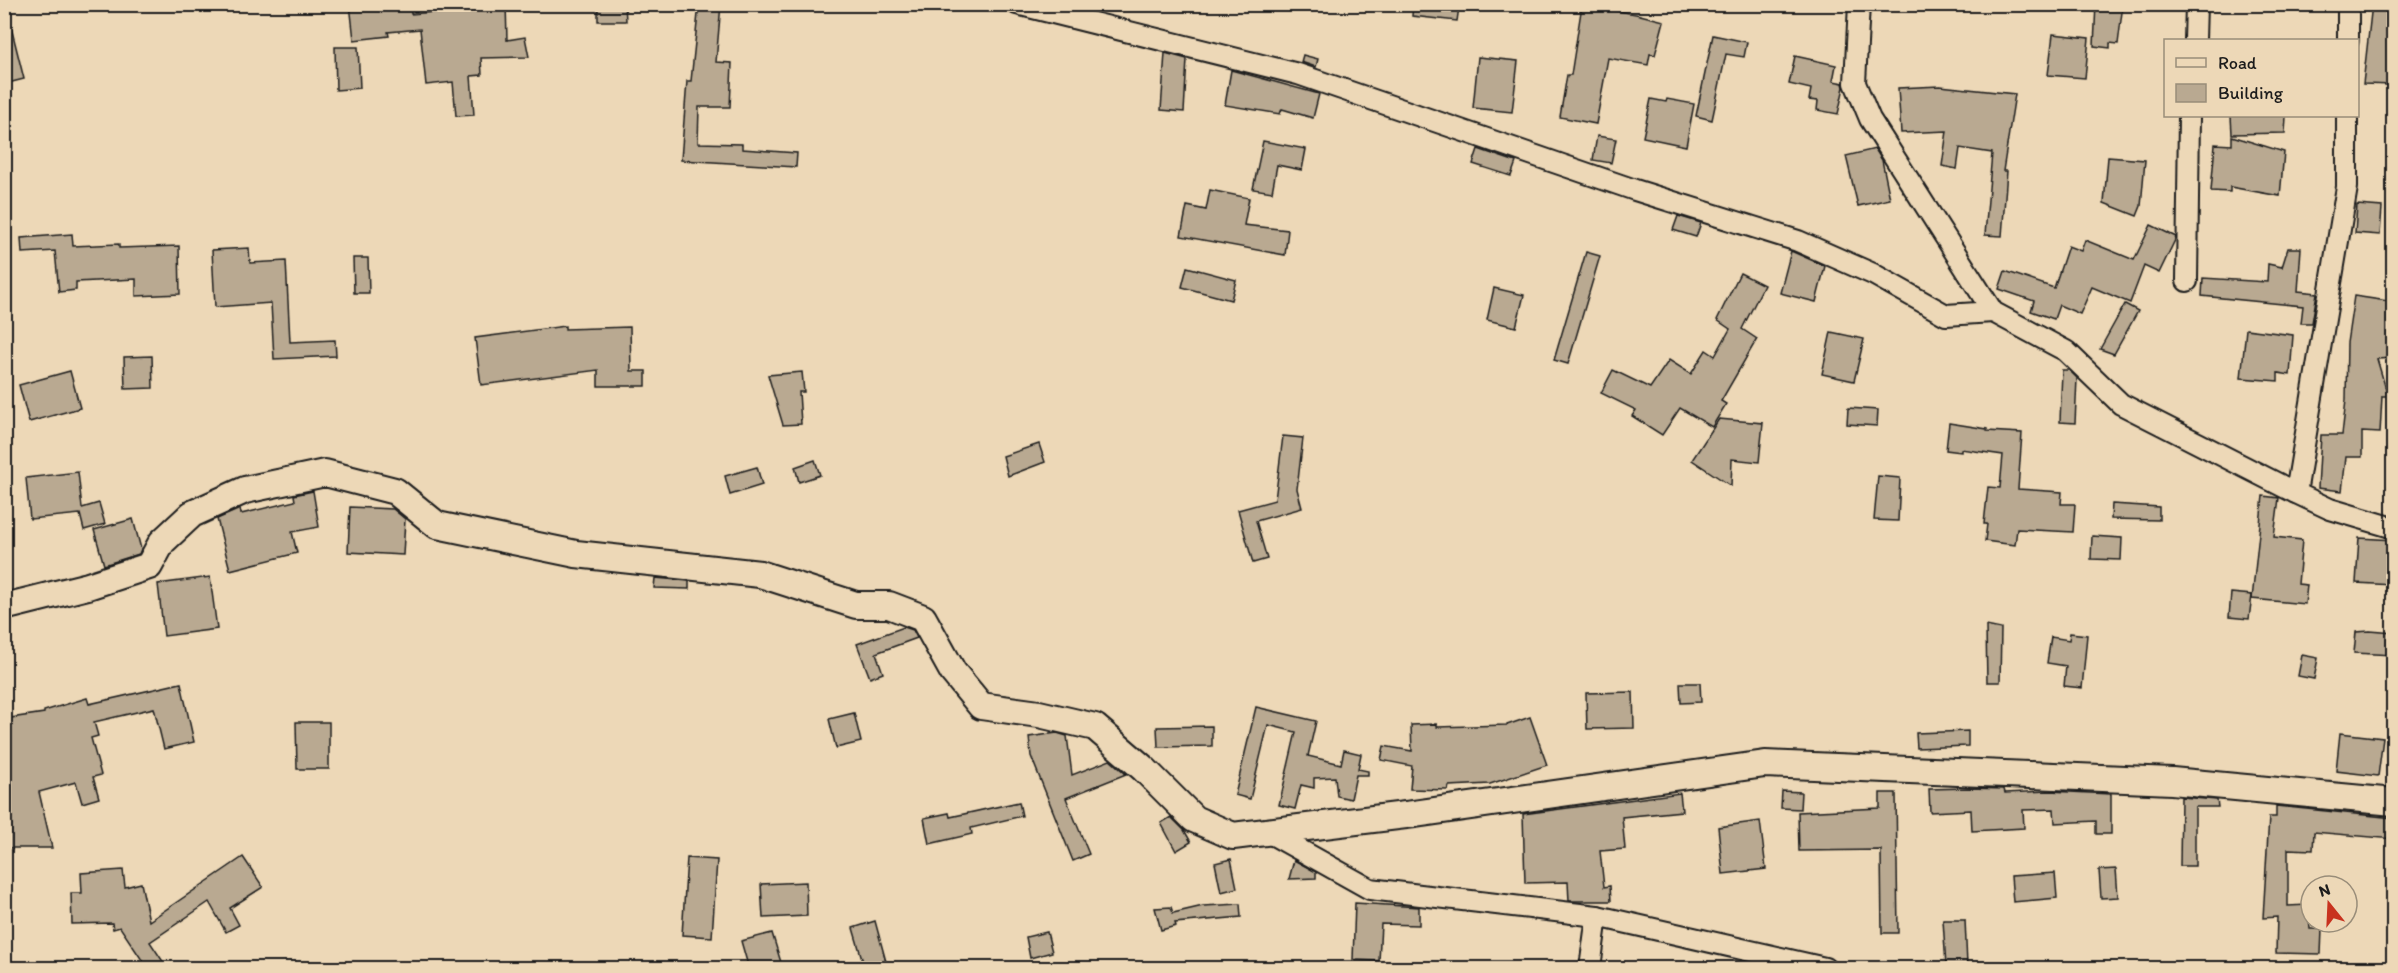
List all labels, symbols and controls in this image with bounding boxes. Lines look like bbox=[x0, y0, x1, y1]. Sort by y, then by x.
legend bbox=[2164, 39, 2359, 117]
text: Road bbox=[2218, 52, 2257, 74]
text: Building bbox=[2218, 82, 2284, 104]
north arrow bbox=[2299, 874, 2359, 934]
text: N bbox=[2316, 880, 2333, 901]

